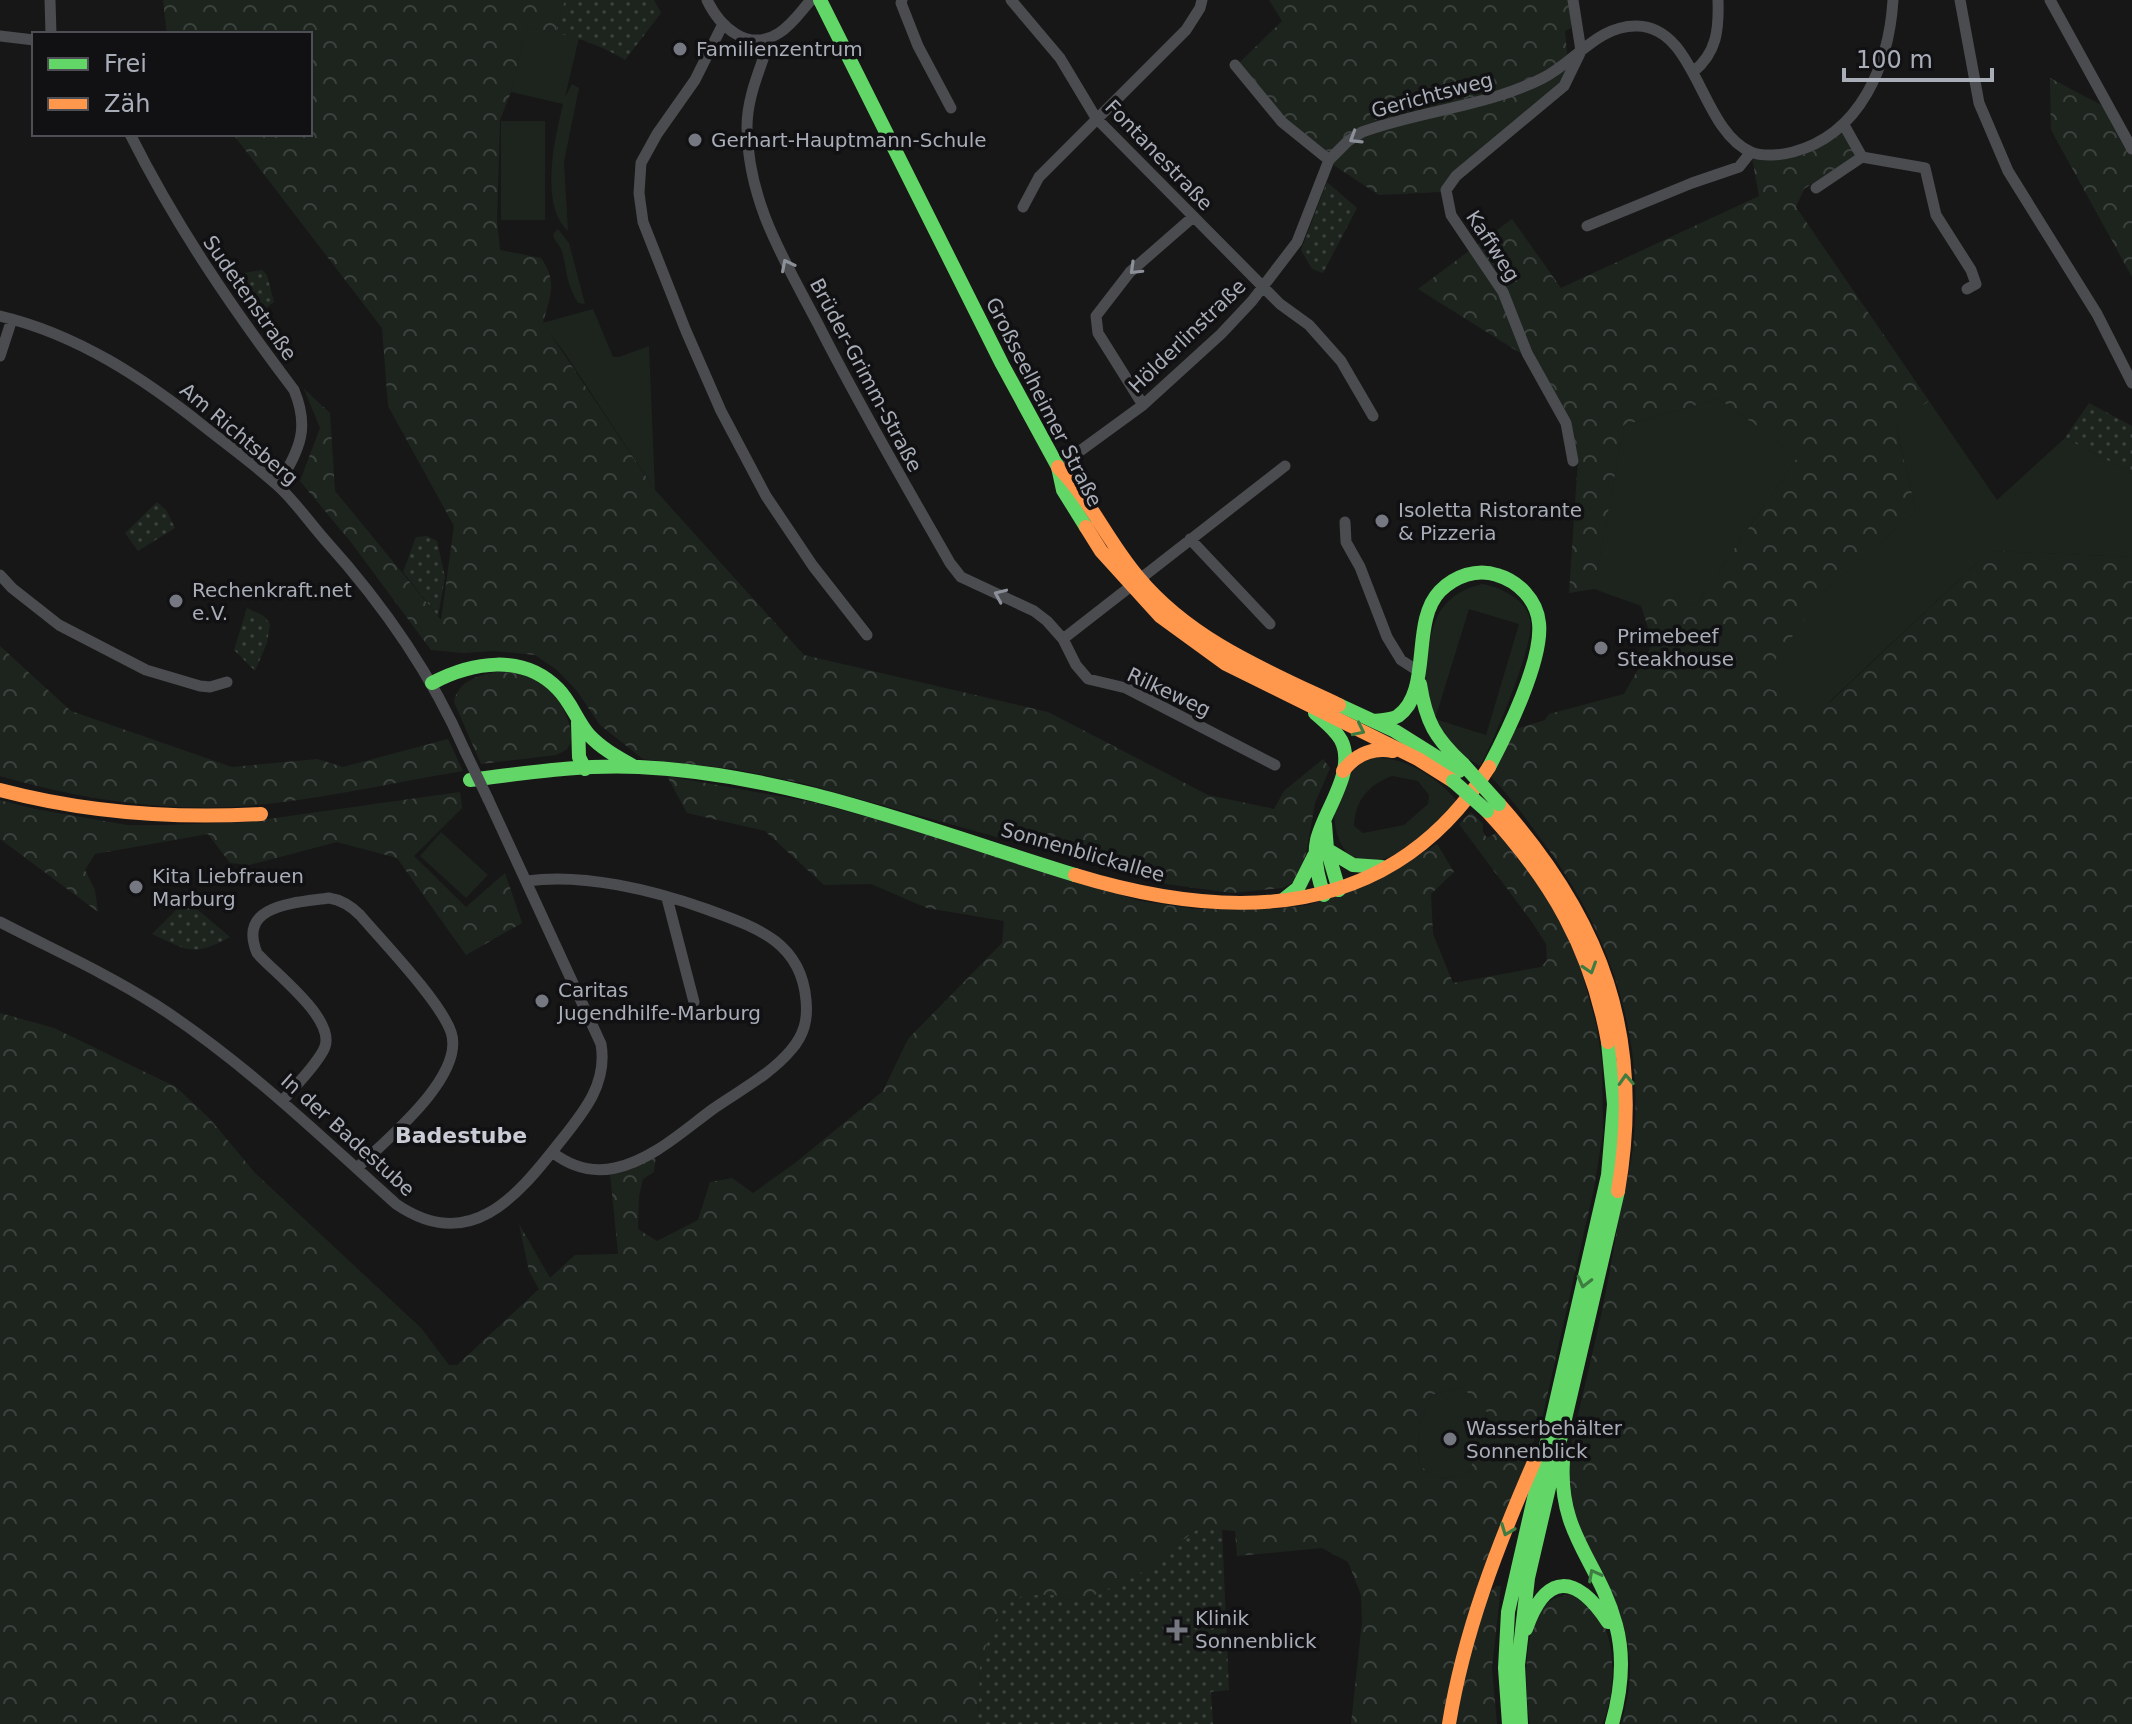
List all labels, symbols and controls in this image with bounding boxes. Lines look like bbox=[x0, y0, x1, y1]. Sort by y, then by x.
legend bbox=[32, 32, 312, 136]
scale bar bbox=[1844, 32, 1992, 82]
place label: Familienzentrum bbox=[696, 37, 863, 61]
marker: Familienzentrum bbox=[671, 40, 689, 58]
text: 100 m bbox=[1856, 46, 1933, 74]
text: Frei bbox=[104, 50, 147, 78]
street label: Gerichtsweg bbox=[1369, 67, 1495, 123]
text: Zäh bbox=[104, 90, 150, 118]
street label: Fontanestraße bbox=[1100, 95, 1218, 215]
place label: Gerhart-Hauptmann-Schule bbox=[711, 128, 987, 152]
one-way arrow bbox=[1349, 129, 1363, 144]
marker: Gerhart-Hauptmann-Schule bbox=[686, 131, 704, 149]
street label: Kaffweg bbox=[1461, 206, 1525, 286]
street label: Sudetenstraße bbox=[198, 231, 302, 365]
one-way arrow bbox=[781, 259, 797, 274]
one-way arrow bbox=[1130, 259, 1144, 274]
street label: Brüder-Grimm-Straße bbox=[805, 274, 927, 476]
street label: Hölderlinstraße bbox=[1123, 274, 1251, 398]
street label: Großseelheimer Straße bbox=[981, 293, 1107, 511]
street label: Am Richtsberg bbox=[175, 378, 303, 490]
place label: Isoletta Ristorante & Pizzeria bbox=[1398, 498, 1582, 545]
marker: Isoletta Ristorante & Pizzeria bbox=[1373, 512, 1391, 530]
place label: Rechenkraft.net e.V. bbox=[192, 578, 352, 625]
one-way arrow bbox=[994, 589, 1008, 605]
marker: Rechenkraft.net e.V. bbox=[167, 592, 185, 610]
place label: Primebeef Steakhouse bbox=[1617, 624, 1734, 671]
marker: Primebeef Steakhouse bbox=[1592, 639, 1610, 657]
street label: Rilkeweg bbox=[1123, 662, 1215, 722]
one-way arrow bbox=[1351, 720, 1366, 735]
street label: Sonnenblickallee bbox=[998, 817, 1168, 887]
place label: Kita Liebfrauen Marburg bbox=[152, 864, 304, 911]
marker: Kita Liebfrauen Marburg bbox=[127, 878, 145, 896]
one-way arrow bbox=[1580, 961, 1596, 975]
place label: Caritas Jugendhilfe-Marburg bbox=[556, 978, 761, 1025]
marker: Caritas Jugendhilfe-Marburg bbox=[533, 992, 551, 1010]
street label: In der Badestube bbox=[276, 1069, 420, 1201]
one-way arrow bbox=[1618, 1073, 1635, 1086]
district label: Badestube bbox=[395, 1123, 527, 1148]
one-way arrow bbox=[1576, 1274, 1593, 1288]
place label: Wasserbehälter Sonnenblick bbox=[1466, 1416, 1623, 1463]
marker: Wasserbehälter Sonnenblick bbox=[1441, 1430, 1459, 1448]
one-way arrow bbox=[1500, 1522, 1516, 1536]
one-way arrow bbox=[1589, 1569, 1604, 1584]
place label: Klinik Sonnenblick bbox=[1195, 1606, 1317, 1653]
marker: Klinik Sonnenblick bbox=[1166, 1619, 1188, 1641]

